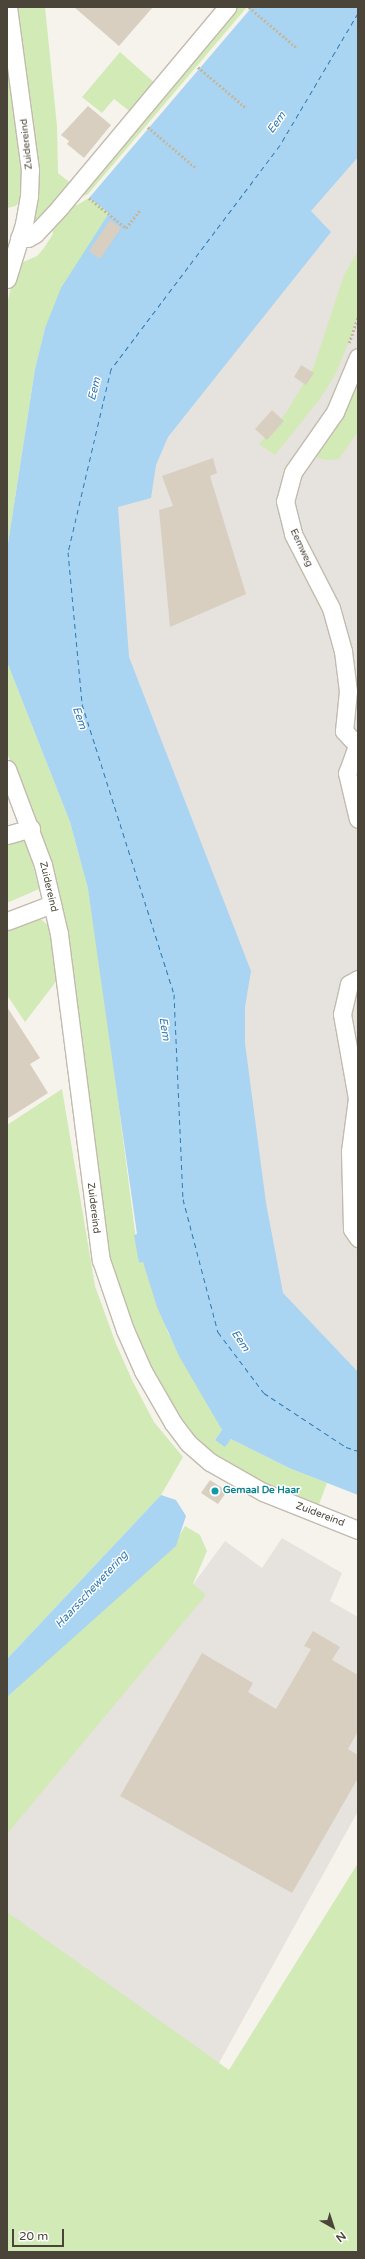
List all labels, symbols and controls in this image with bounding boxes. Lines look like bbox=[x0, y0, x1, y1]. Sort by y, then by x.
water label: Eem bbox=[265, 110, 289, 136]
street label: Zuidereind bbox=[18, 118, 36, 170]
water label: Eem bbox=[86, 376, 104, 402]
street label: Eemweg bbox=[287, 527, 315, 569]
water label: Eem bbox=[69, 705, 89, 731]
street label: Zuidereind bbox=[36, 861, 60, 913]
water label: Eem bbox=[156, 1017, 172, 1041]
street label: Zuidereind bbox=[84, 1182, 102, 1234]
water label: Eem bbox=[228, 1328, 252, 1354]
place label: Gemaal De Haar bbox=[223, 1485, 300, 1497]
marker: Gemaal De Haar bbox=[210, 1486, 220, 1496]
street label: Zuidereind bbox=[294, 1500, 346, 1530]
water label: Haarsschewetering bbox=[53, 1549, 131, 1631]
north arrow bbox=[313, 2207, 353, 2247]
scale bar bbox=[14, 2221, 66, 2247]
text: 20 m bbox=[19, 2229, 48, 2243]
text: N bbox=[333, 2229, 348, 2245]

